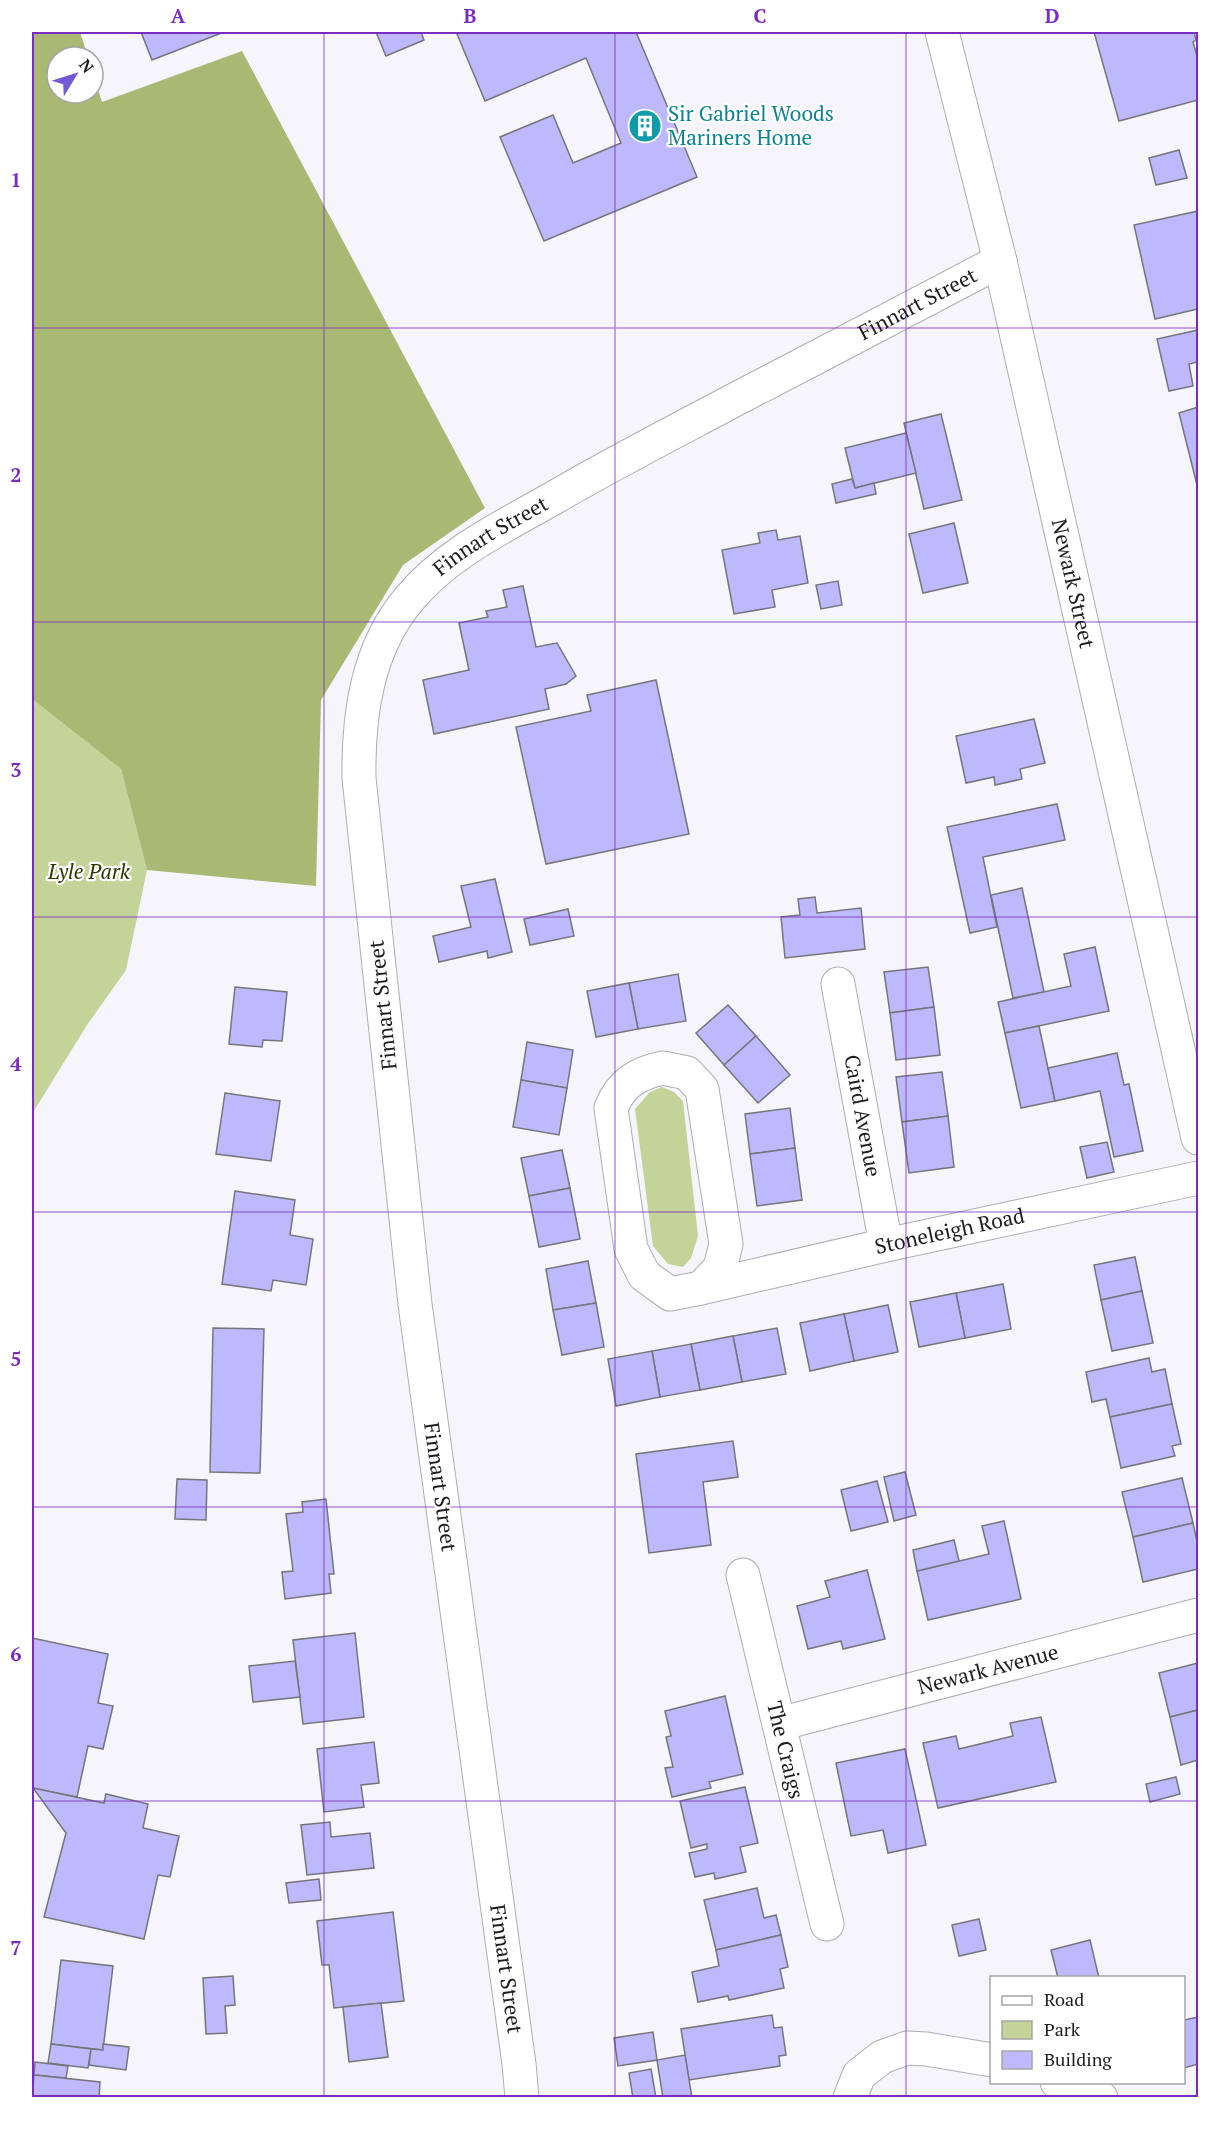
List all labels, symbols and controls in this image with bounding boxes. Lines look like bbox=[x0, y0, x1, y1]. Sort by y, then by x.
text: A bbox=[171, 2, 186, 29]
text: B bbox=[464, 2, 477, 29]
text: C bbox=[753, 2, 767, 29]
text: D bbox=[1045, 2, 1059, 29]
north arrow bbox=[45, 45, 105, 105]
text: N bbox=[74, 54, 99, 77]
place label: Sir Gabriel Woods Mariners Home bbox=[668, 99, 834, 151]
building icon: Sir Gabriel Woods Mariners Home bbox=[627, 108, 663, 144]
text: 1 bbox=[10, 166, 22, 193]
street label: Finnart Street bbox=[853, 260, 982, 346]
text: 2 bbox=[10, 461, 22, 488]
street label: Finnart Street bbox=[427, 489, 553, 582]
street label: Newark Street bbox=[1046, 516, 1102, 651]
text: 3 bbox=[10, 756, 22, 783]
park label: Lyle Park bbox=[47, 857, 131, 885]
street label: Finnart Street bbox=[361, 939, 403, 1071]
text: 4 bbox=[10, 1050, 22, 1077]
street label: Caird Avenue bbox=[838, 1052, 888, 1179]
street label: Stoneleigh Road bbox=[872, 1201, 1027, 1260]
text: 5 bbox=[10, 1345, 22, 1372]
street label: Finnart Street bbox=[418, 1420, 464, 1554]
street label: Newark Avenue bbox=[914, 1637, 1061, 1700]
text: 6 bbox=[10, 1640, 22, 1667]
street label: The Craigs bbox=[761, 1698, 811, 1802]
street label: Finnart Street bbox=[484, 1902, 530, 2036]
text: 7 bbox=[10, 1934, 22, 1961]
legend bbox=[990, 1976, 1185, 2084]
text: Road bbox=[1044, 1987, 1084, 2011]
text: Park bbox=[1044, 2017, 1081, 2041]
text: Building bbox=[1044, 2047, 1112, 2071]

